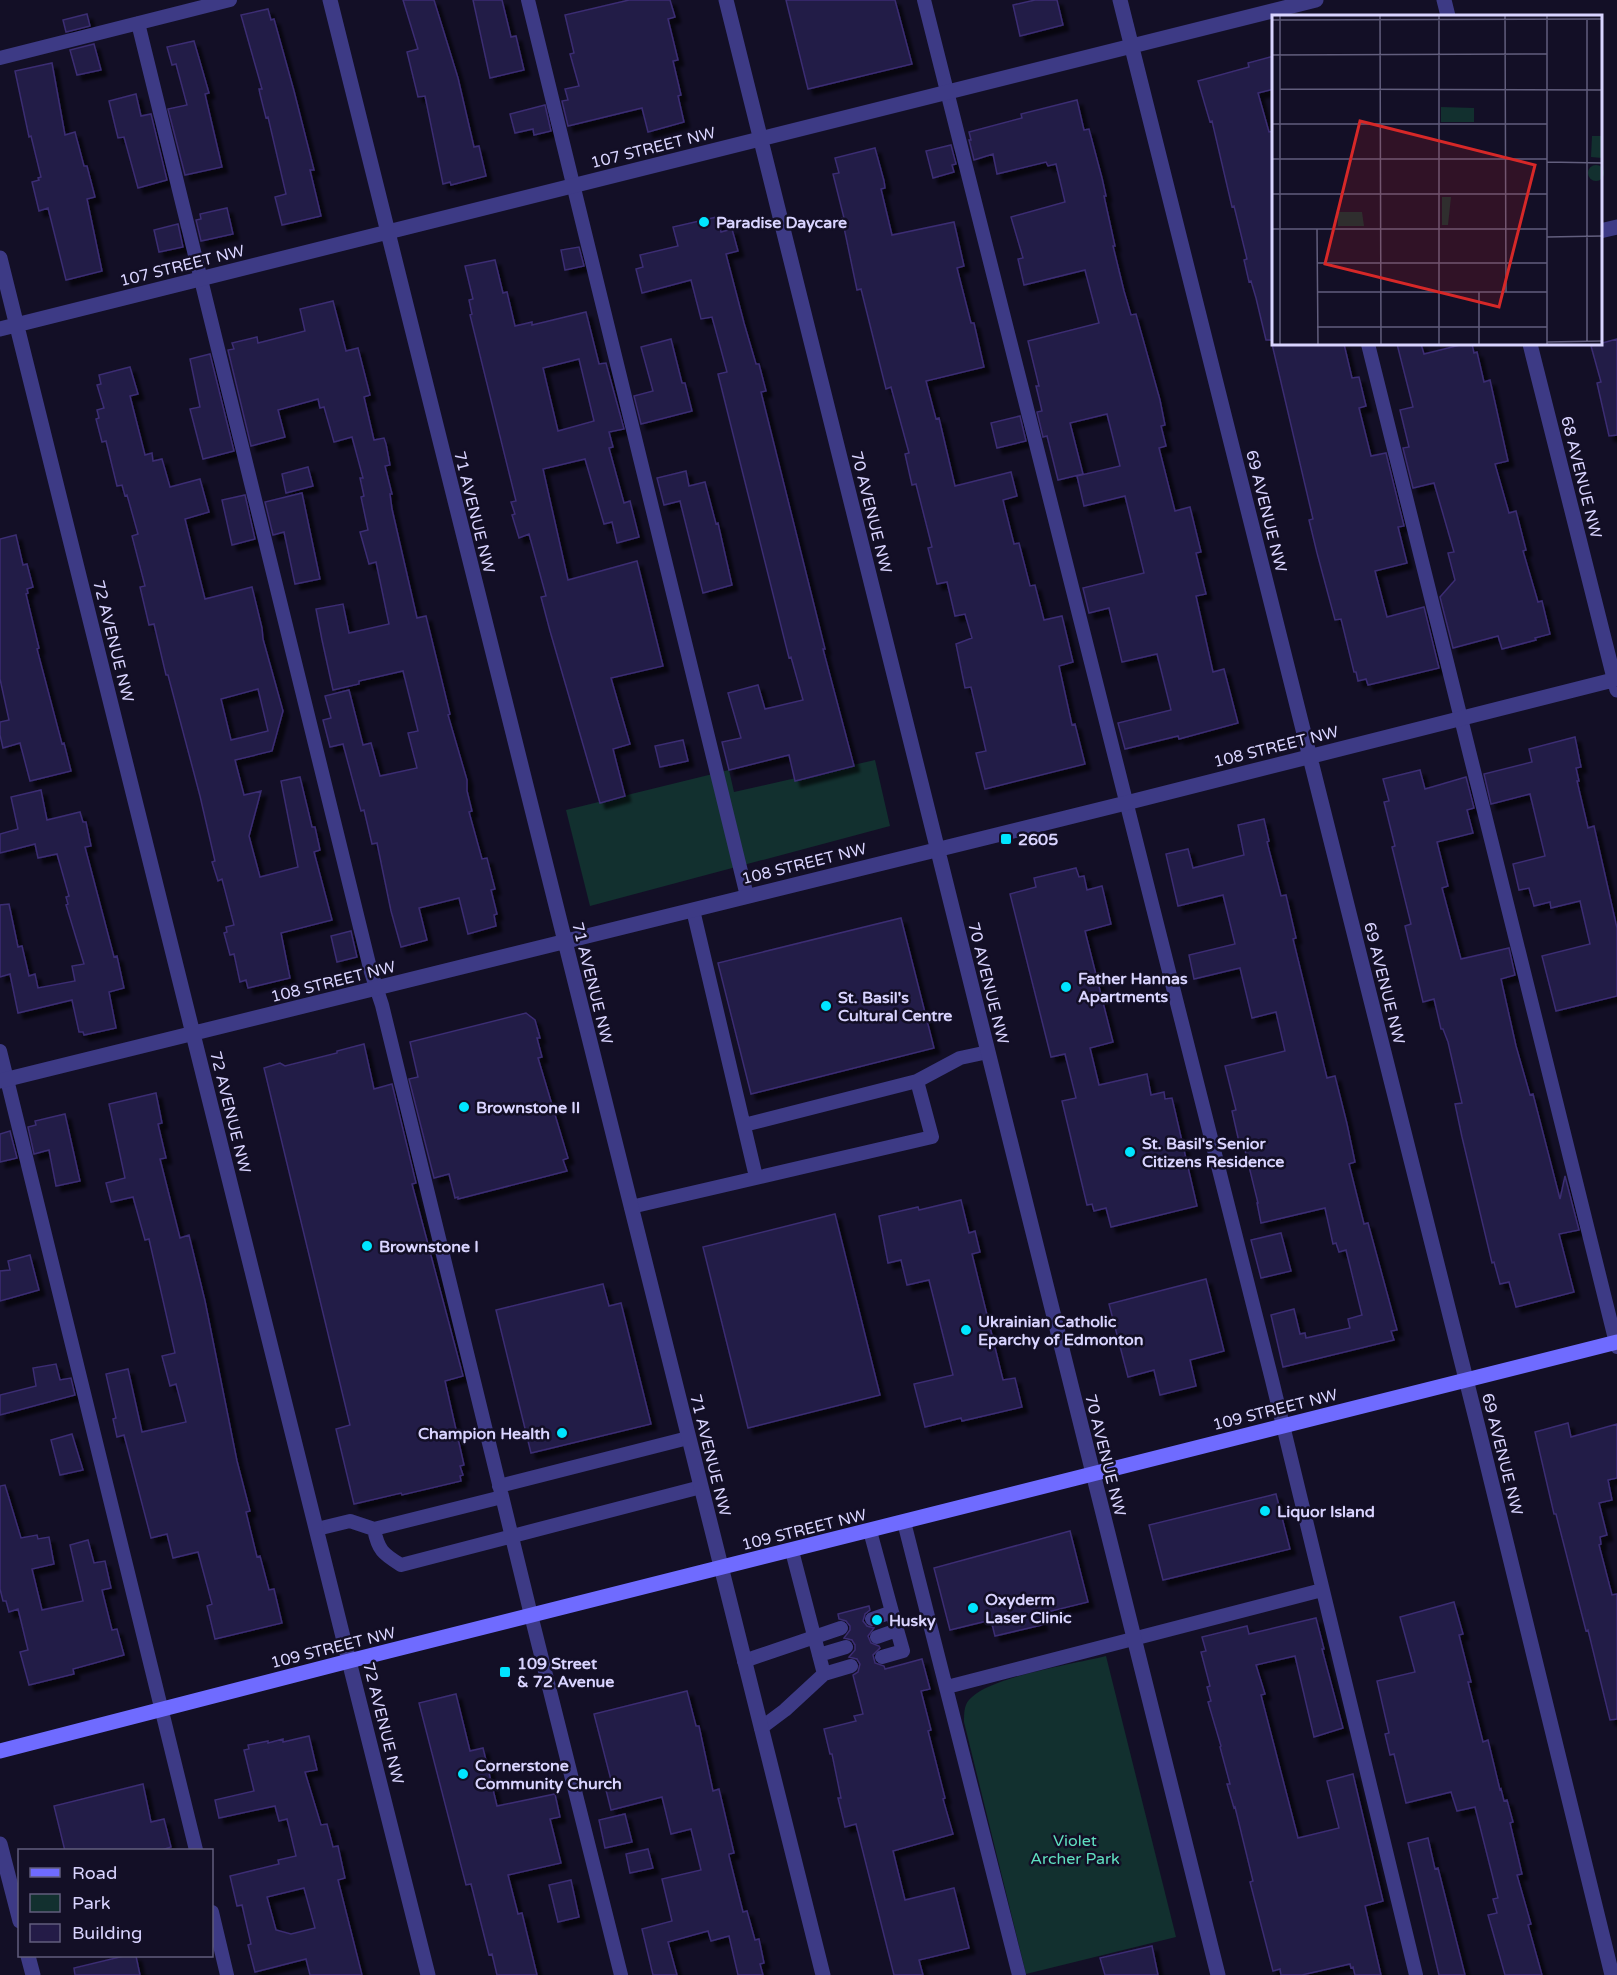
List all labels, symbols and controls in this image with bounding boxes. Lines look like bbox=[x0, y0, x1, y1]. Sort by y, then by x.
inset map bbox=[1272, 15, 1602, 345]
street label: 107 STREET NW bbox=[589, 123, 718, 173]
place label: Paradise Daycare bbox=[716, 213, 847, 233]
marker: Paradise Daycare bbox=[697, 215, 711, 229]
street label: 107 STREET NW bbox=[118, 241, 247, 291]
street label: 68 AVENUE NW bbox=[1556, 414, 1606, 540]
street label: 69 AVENUE NW bbox=[1241, 448, 1291, 574]
street label: 71 AVENUE NW bbox=[449, 449, 499, 575]
street label: 70 AVENUE NW bbox=[846, 449, 896, 575]
street label: 72 AVENUE NW bbox=[88, 578, 138, 704]
street label: 108 STREET NW bbox=[1212, 722, 1341, 772]
place label: 2605 bbox=[1018, 830, 1058, 850]
marker: 2605 bbox=[999, 832, 1013, 846]
street label: 108 STREET NW bbox=[740, 839, 869, 889]
street label: 71 AVENUE NW bbox=[567, 920, 617, 1046]
street label: 70 AVENUE NW bbox=[963, 920, 1013, 1046]
street label: 69 AVENUE NW bbox=[1359, 920, 1409, 1046]
street label: 108 STREET NW bbox=[269, 957, 398, 1007]
place label: Father Hannas Apartments bbox=[1078, 969, 1188, 1007]
marker: Father Hannas Apartments bbox=[1059, 980, 1073, 994]
place label: St. Basil's Cultural Centre bbox=[838, 988, 952, 1026]
marker: St. Basil's Cultural Centre bbox=[819, 999, 833, 1013]
street label: 72 AVENUE NW bbox=[205, 1049, 255, 1175]
place label: Brownstone II bbox=[476, 1098, 580, 1118]
marker: Brownstone II bbox=[457, 1100, 471, 1114]
place label: St. Basil's Senior Citizens Residence bbox=[1142, 1134, 1284, 1172]
marker: St. Basil's Senior Citizens Residence bbox=[1123, 1145, 1137, 1159]
place label: Brownstone I bbox=[379, 1237, 479, 1257]
marker: Brownstone I bbox=[360, 1239, 374, 1253]
place label: Ukrainian Catholic Eparchy of Edmonton bbox=[978, 1312, 1143, 1350]
marker: Ukrainian Catholic Eparchy of Edmonton bbox=[959, 1323, 973, 1337]
street label: 109 STREET NW bbox=[1211, 1385, 1340, 1435]
street label: 69 AVENUE NW bbox=[1477, 1391, 1527, 1517]
street label: 71 AVENUE NW bbox=[685, 1392, 735, 1518]
street label: 70 AVENUE NW bbox=[1080, 1392, 1130, 1518]
place label: Champion Health bbox=[418, 1424, 550, 1444]
marker: Champion Health bbox=[555, 1426, 569, 1440]
place label: Liquor Island bbox=[1277, 1502, 1375, 1522]
marker: Liquor Island bbox=[1258, 1504, 1272, 1518]
street label: 109 STREET NW bbox=[740, 1505, 869, 1555]
place label: Oxyderm Laser Clinic bbox=[985, 1590, 1072, 1628]
marker: Oxyderm Laser Clinic bbox=[966, 1601, 980, 1615]
place label: Husky bbox=[889, 1611, 936, 1631]
marker: Husky bbox=[870, 1613, 884, 1627]
street label: 109 STREET NW bbox=[269, 1623, 398, 1673]
place label: 109 Street & 72 Avenue bbox=[517, 1654, 614, 1692]
street label: 72 AVENUE NW bbox=[358, 1660, 408, 1786]
marker: 109 Street & 72 Avenue bbox=[498, 1665, 512, 1679]
place label: Cornerstone Community Church bbox=[475, 1756, 622, 1794]
marker: Cornerstone Community Church bbox=[456, 1767, 470, 1781]
park label: Violet Archer Park bbox=[1030, 1831, 1120, 1869]
legend bbox=[18, 1849, 213, 1957]
text: Road bbox=[72, 1862, 117, 1884]
text: Park bbox=[72, 1892, 111, 1914]
text: Building bbox=[72, 1922, 142, 1944]

